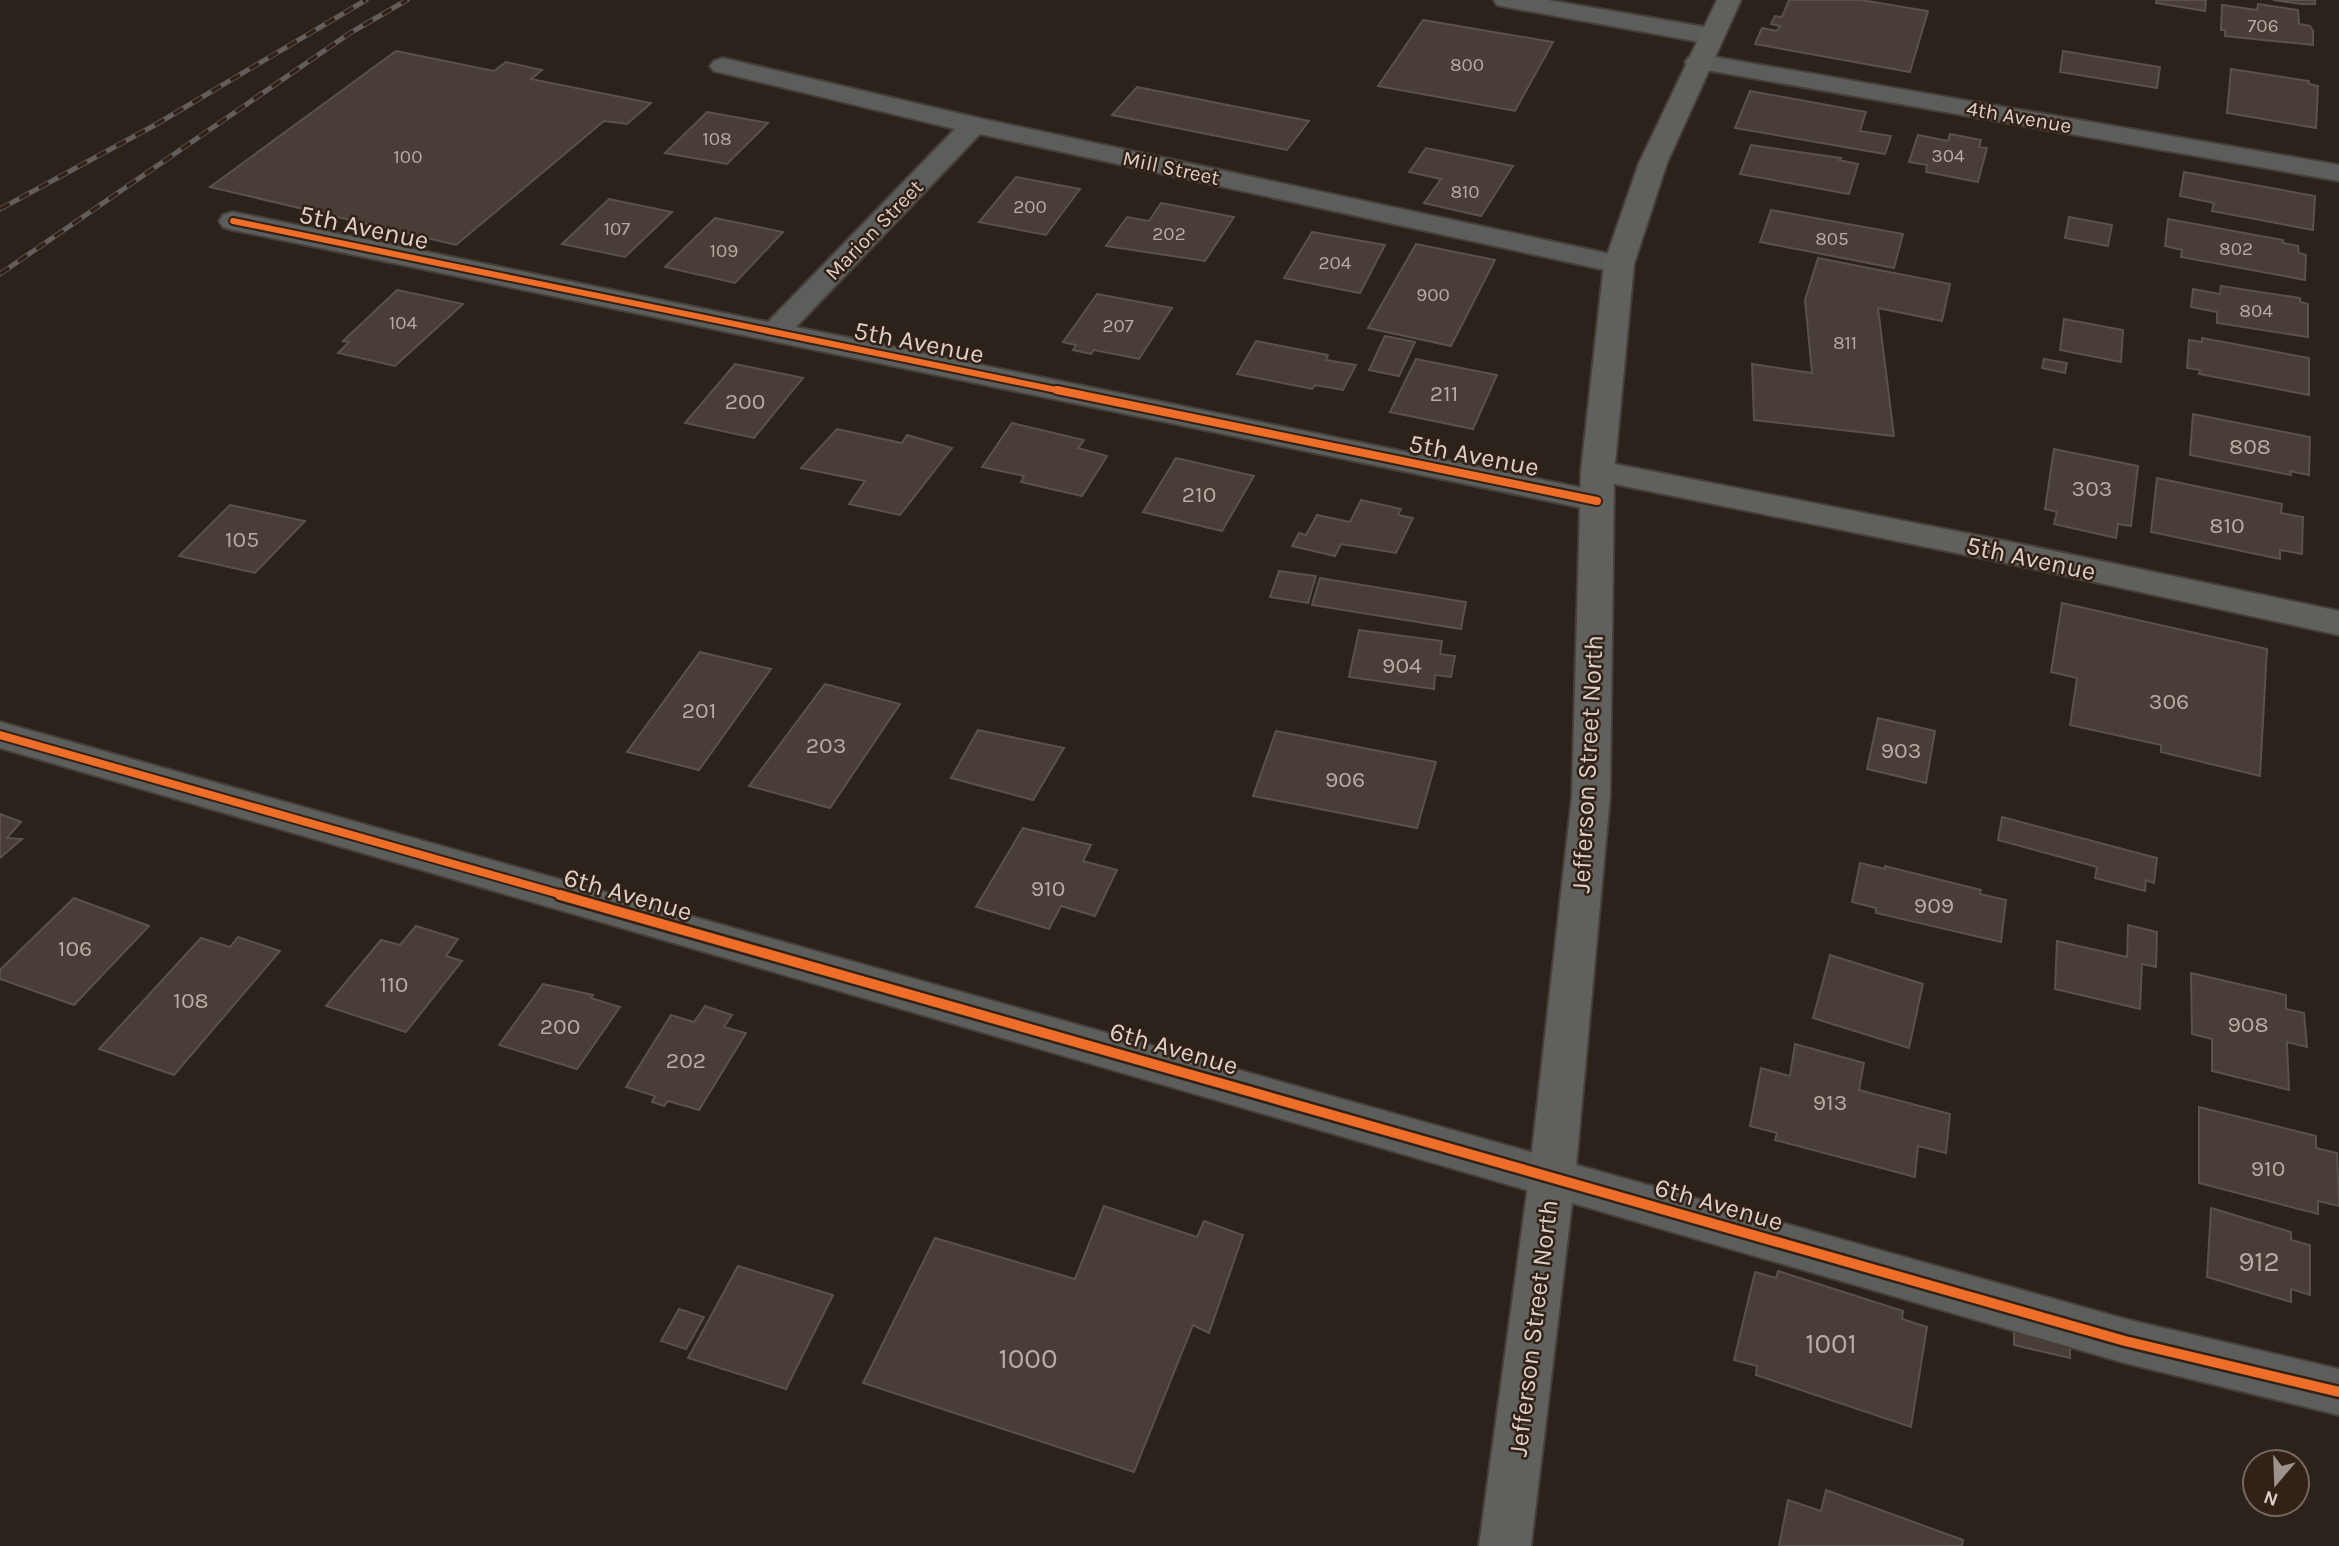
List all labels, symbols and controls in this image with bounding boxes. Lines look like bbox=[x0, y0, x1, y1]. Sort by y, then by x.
house number: 706 bbox=[2247, 15, 2279, 37]
house number: 800 bbox=[1450, 54, 1484, 76]
street label: 4th Avenue bbox=[1965, 96, 2073, 138]
house number: 108 bbox=[702, 128, 732, 150]
house number: 304 bbox=[1931, 145, 1965, 167]
house number: 100 bbox=[394, 146, 422, 168]
street label: Mill Street bbox=[1120, 146, 1222, 190]
street label: Marion Street bbox=[820, 175, 928, 285]
house number: 810 bbox=[1450, 181, 1480, 203]
house number: 200 bbox=[1013, 196, 1047, 218]
street label: 5th Avenue bbox=[296, 199, 432, 256]
house number: 107 bbox=[604, 218, 630, 240]
house number: 202 bbox=[1152, 223, 1186, 245]
house number: 805 bbox=[1815, 228, 1849, 250]
house number: 802 bbox=[2219, 238, 2253, 260]
house number: 109 bbox=[710, 240, 738, 262]
house number: 204 bbox=[1319, 252, 1352, 274]
house number: 900 bbox=[1416, 284, 1450, 306]
house number: 804 bbox=[2239, 300, 2273, 322]
house number: 104 bbox=[389, 312, 417, 334]
street label: 5th Avenue bbox=[851, 315, 987, 370]
house number: 207 bbox=[1102, 315, 1134, 337]
house number: 811 bbox=[1833, 332, 1857, 354]
house number: 211 bbox=[1430, 380, 1458, 407]
house number: 200 bbox=[725, 388, 765, 415]
street label: 5th Avenue bbox=[1406, 428, 1542, 483]
house number: 808 bbox=[2229, 433, 2271, 460]
house number: 303 bbox=[2072, 475, 2112, 502]
house number: 210 bbox=[1182, 481, 1216, 508]
house number: 810 bbox=[2209, 512, 2245, 539]
house number: 105 bbox=[225, 526, 259, 553]
street label: 5th Avenue bbox=[1963, 530, 2099, 587]
street label: Jefferson Street North bbox=[1565, 634, 1610, 894]
house number: 904 bbox=[1382, 652, 1422, 679]
house number: 306 bbox=[2149, 688, 2189, 715]
house number: 201 bbox=[682, 697, 716, 724]
house number: 203 bbox=[806, 732, 846, 759]
house number: 903 bbox=[1881, 737, 1921, 764]
house number: 906 bbox=[1325, 766, 1365, 793]
street label: 6th Avenue bbox=[560, 861, 696, 928]
house number: 910 bbox=[1031, 875, 1065, 902]
house number: 909 bbox=[1914, 892, 1954, 919]
house number: 106 bbox=[58, 935, 92, 962]
house number: 110 bbox=[380, 971, 408, 998]
house number: 108 bbox=[173, 987, 209, 1014]
house number: 908 bbox=[2227, 1011, 2269, 1038]
house number: 200 bbox=[540, 1013, 580, 1040]
street label: 6th Avenue bbox=[1106, 1015, 1242, 1082]
house number: 202 bbox=[666, 1047, 706, 1074]
house number: 913 bbox=[1813, 1089, 1847, 1116]
house number: 910 bbox=[2251, 1155, 2285, 1182]
street label: 6th Avenue bbox=[1651, 1171, 1787, 1238]
street label: Jefferson Street North bbox=[1502, 1198, 1565, 1458]
house number: 912 bbox=[2238, 1245, 2280, 1278]
house number: 1001 bbox=[1805, 1327, 1857, 1360]
house number: 1000 bbox=[998, 1342, 1058, 1375]
north arrow bbox=[2241, 1448, 2311, 1518]
text: N bbox=[2261, 1486, 2281, 1511]

